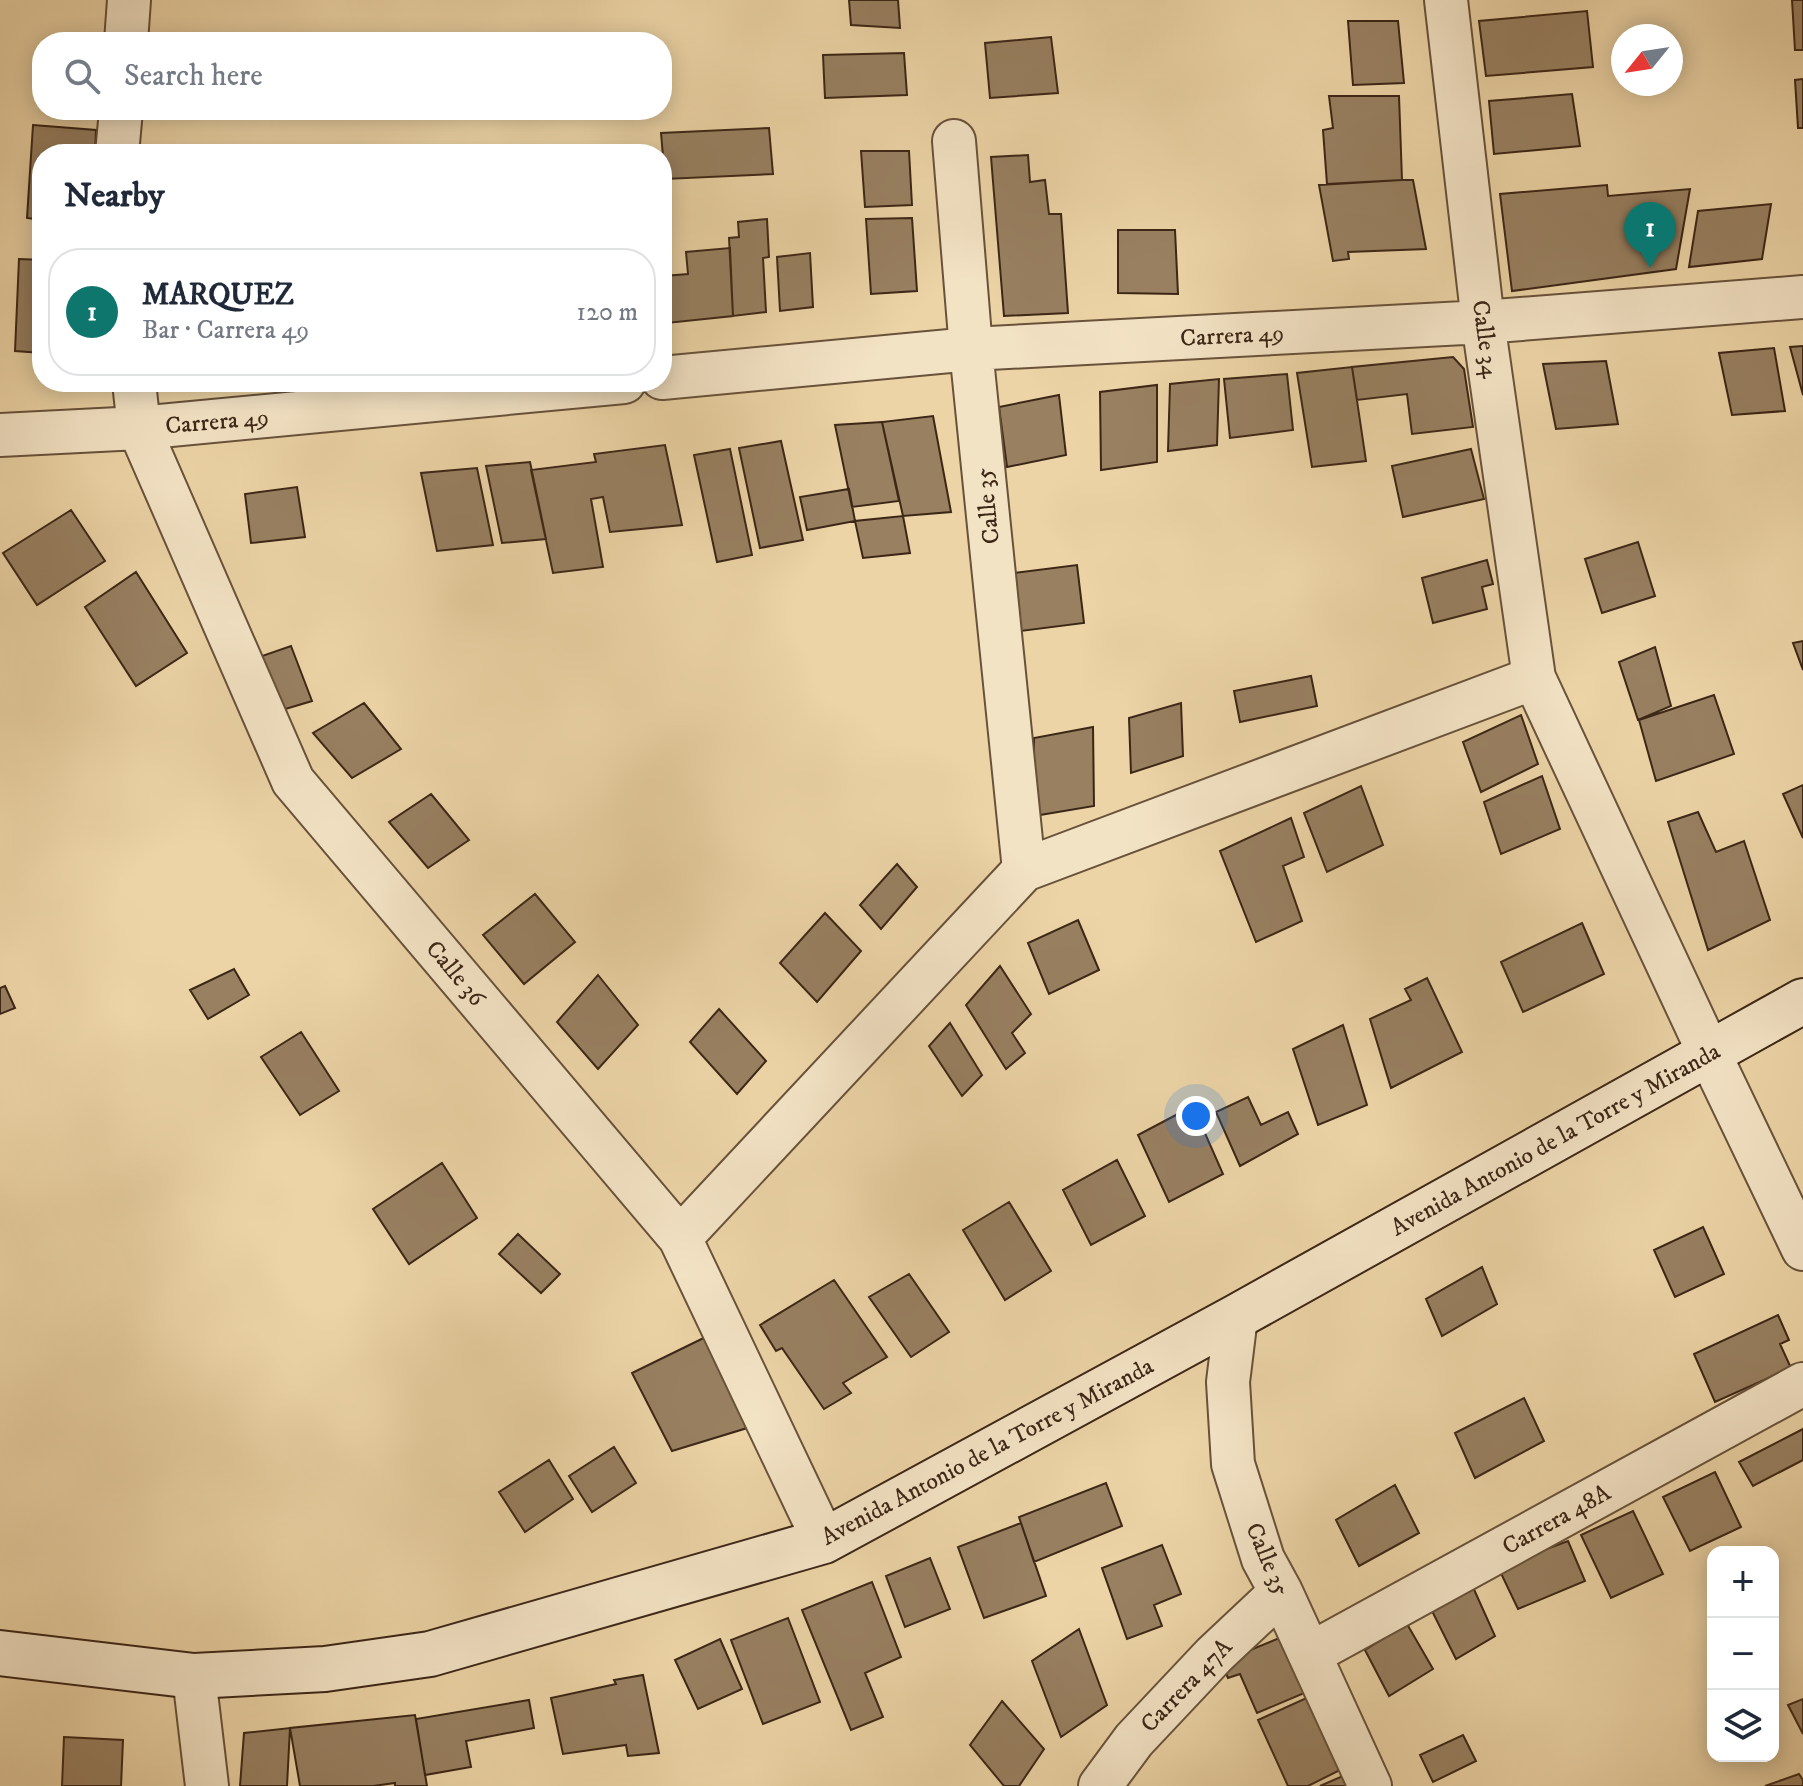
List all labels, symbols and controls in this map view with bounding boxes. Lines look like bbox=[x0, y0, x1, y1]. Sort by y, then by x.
north arrow bbox=[1611, 24, 1683, 96]
search box bbox=[32, 32, 672, 120]
icon: search bbox=[60, 54, 104, 98]
text: Search here bbox=[124, 58, 263, 95]
text: Nearby bbox=[64, 175, 165, 217]
pin: 1 bbox=[1624, 202, 1676, 268]
text: MARQUEZ bbox=[142, 277, 294, 314]
text: 1 bbox=[87, 296, 97, 329]
text: 120 m bbox=[577, 296, 638, 329]
street label: Calle 34 bbox=[1465, 298, 1505, 381]
text: Bar · Carrera 49 bbox=[142, 314, 309, 347]
street label: Carrera 49 bbox=[1179, 318, 1285, 354]
street label: Carrera 49 bbox=[164, 403, 270, 441]
street label: Calle 35 bbox=[969, 466, 1007, 545]
street label: Calle 36 bbox=[419, 935, 492, 1014]
street label: Avenida Antonio de la Torre y Miranda bbox=[1385, 1036, 1726, 1243]
your location bbox=[1176, 1096, 1216, 1136]
street label: Avenida Antonio de la Torre y Miranda bbox=[816, 1351, 1159, 1552]
street label: Carrera 48A bbox=[1497, 1477, 1617, 1562]
street label: Calle 35 bbox=[1238, 1518, 1296, 1601]
map controls bbox=[1707, 1546, 1779, 1762]
button: + bbox=[1707, 1546, 1779, 1618]
button: − bbox=[1707, 1618, 1779, 1690]
street label: Carrera 47A bbox=[1135, 1632, 1239, 1739]
button: layers bbox=[1707, 1690, 1779, 1762]

